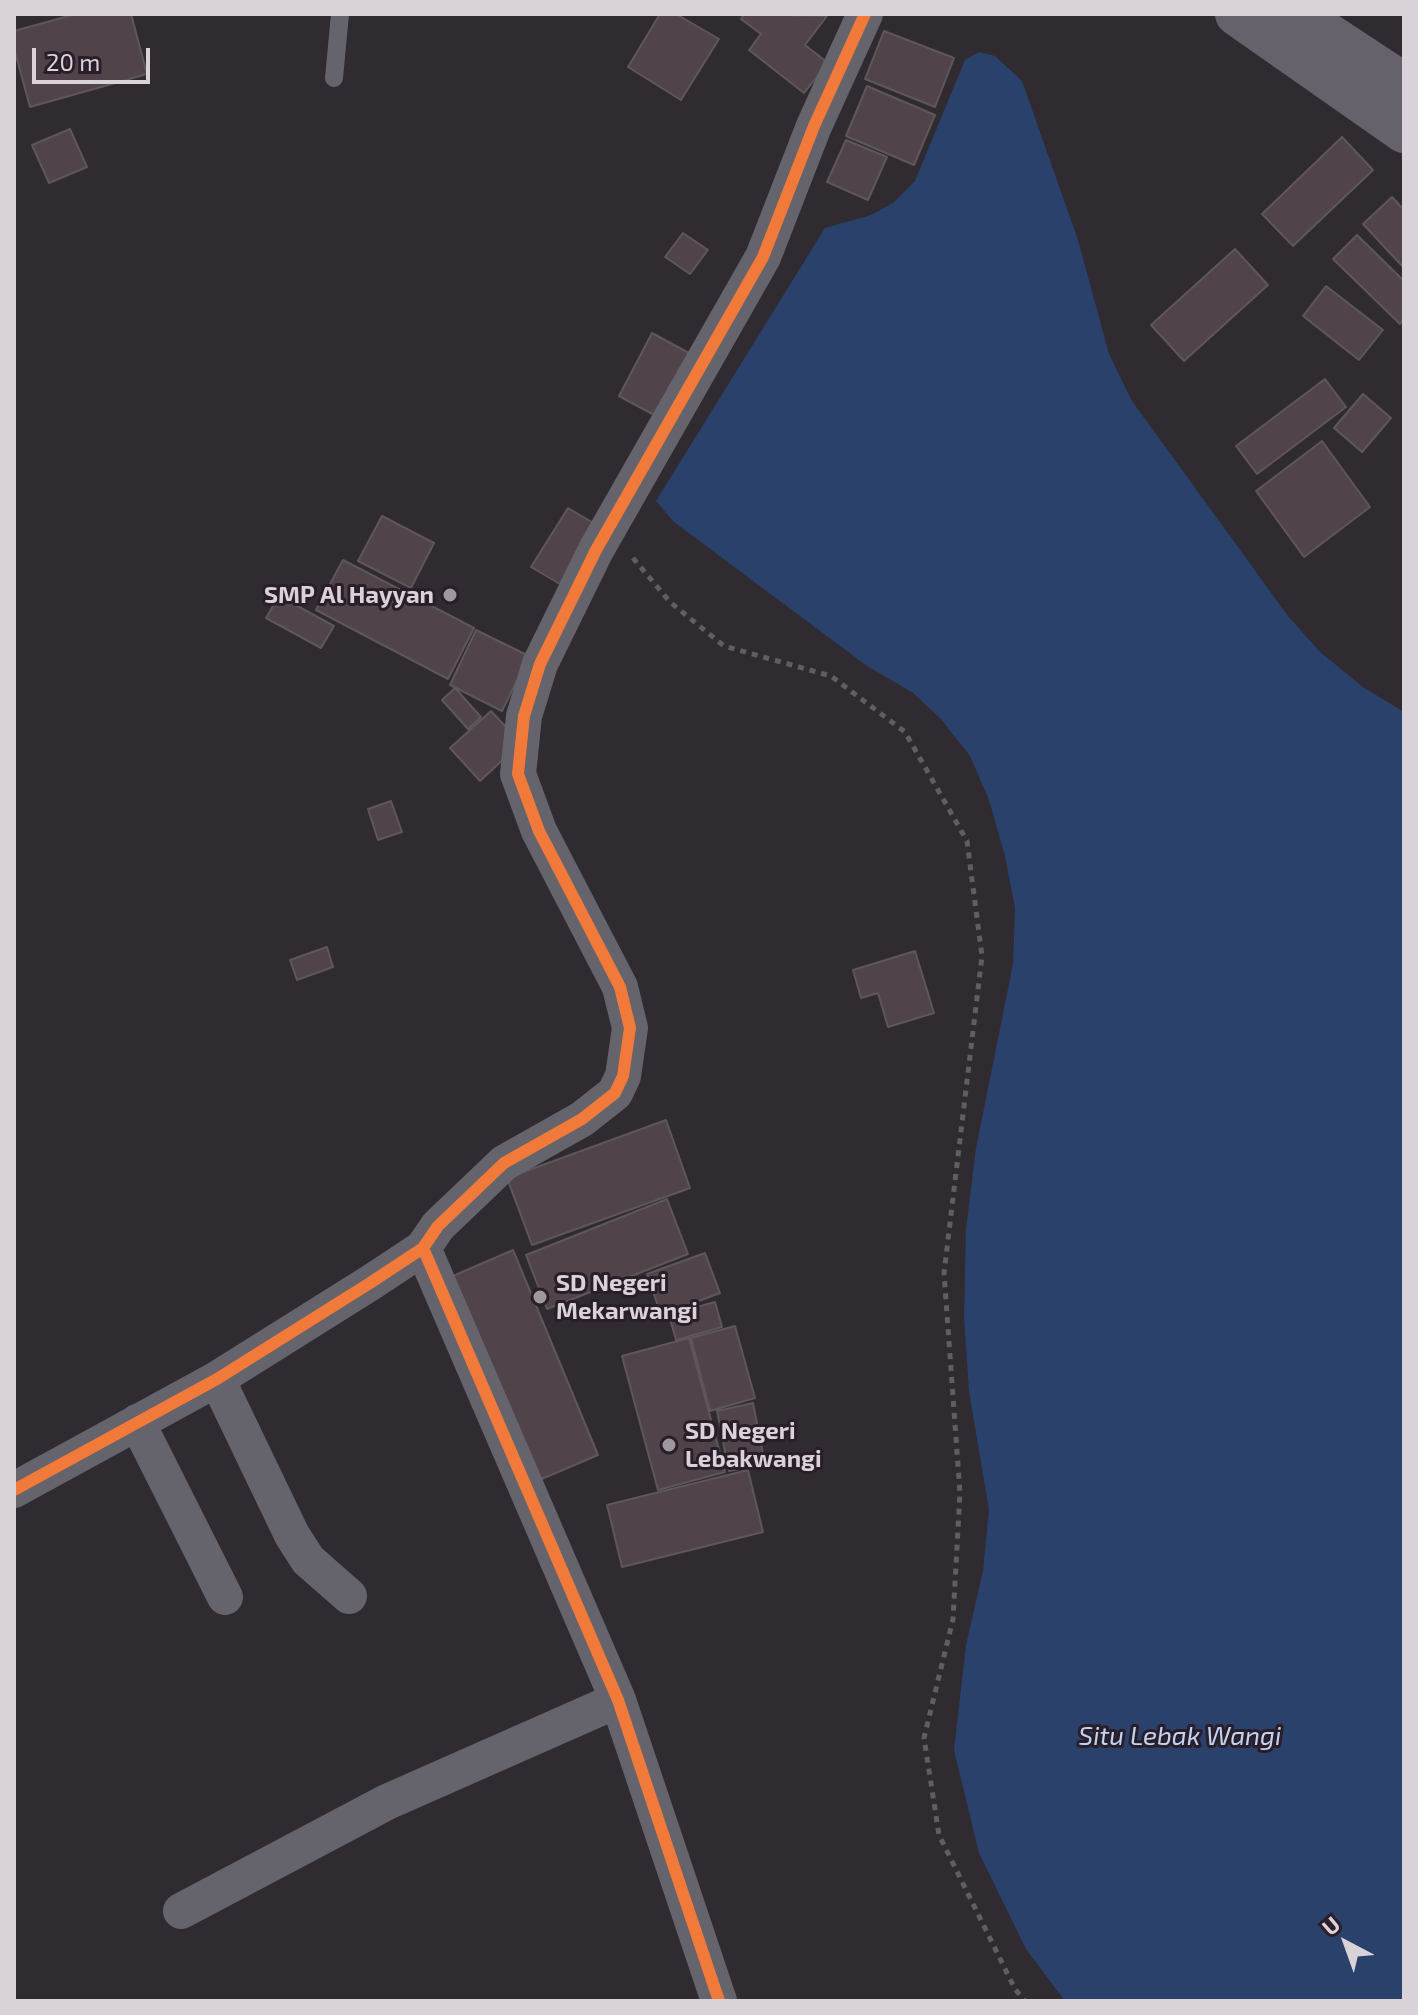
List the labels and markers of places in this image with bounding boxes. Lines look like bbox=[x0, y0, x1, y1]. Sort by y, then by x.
place label: SMP Al Hayyan bbox=[264, 581, 434, 609]
marker: SMP Al Hayyan bbox=[441, 586, 459, 604]
place label: SD Negeri Mekarwangi bbox=[556, 1269, 698, 1325]
marker: SD Negeri Mekarwangi bbox=[531, 1288, 549, 1306]
place label: SD Negeri Lebakwangi bbox=[685, 1417, 822, 1473]
marker: SD Negeri Lebakwangi bbox=[660, 1436, 678, 1454]

